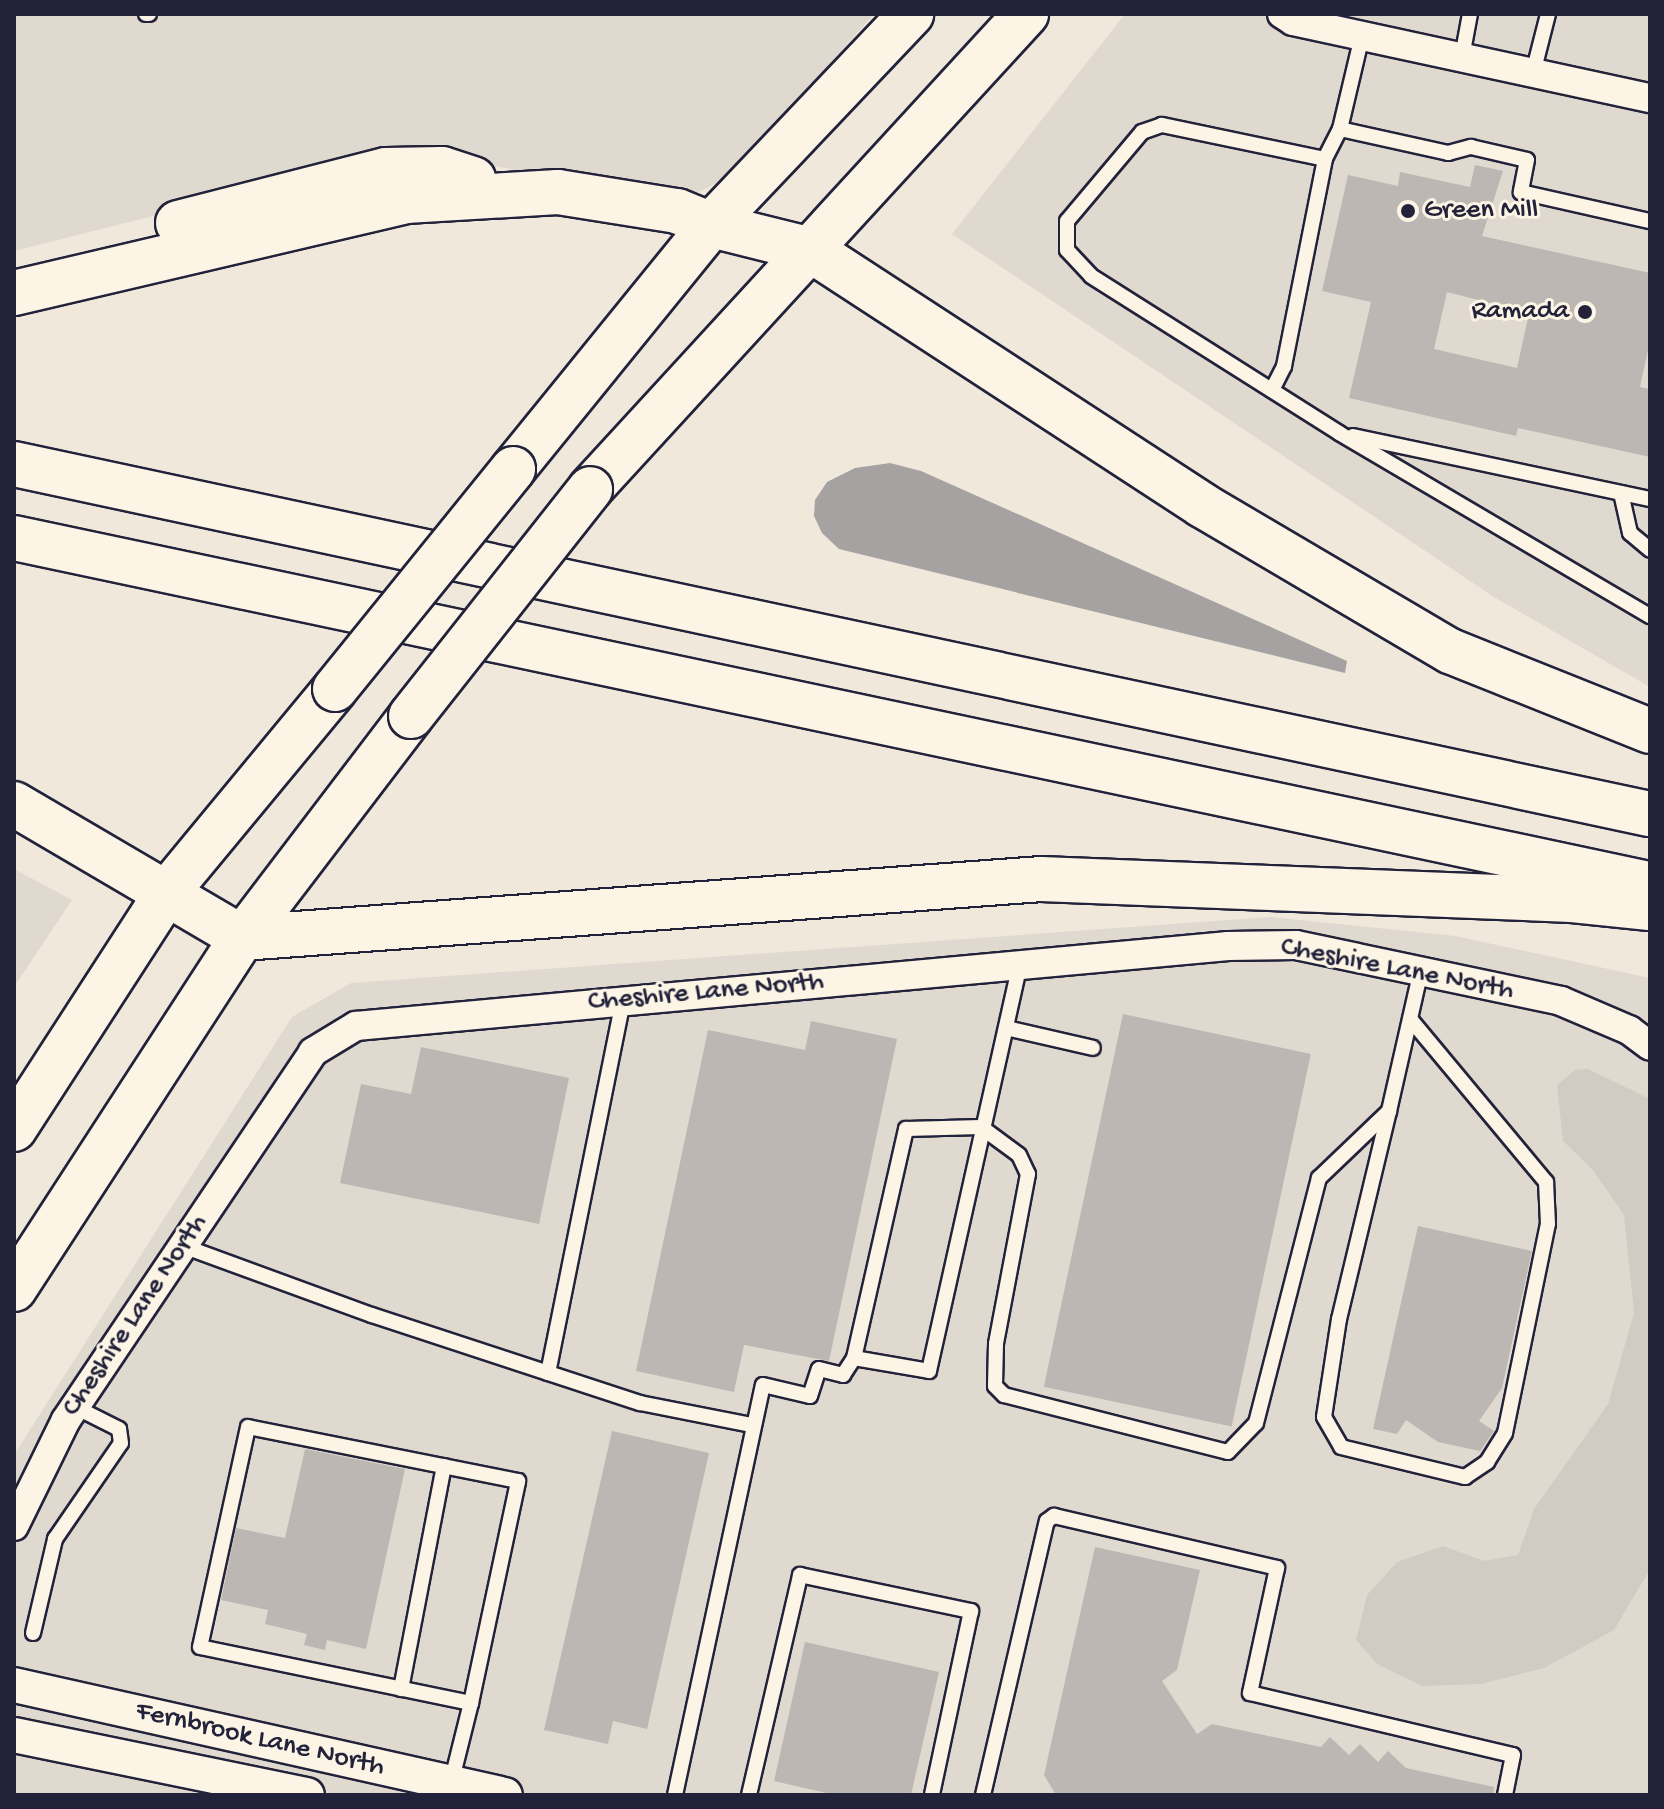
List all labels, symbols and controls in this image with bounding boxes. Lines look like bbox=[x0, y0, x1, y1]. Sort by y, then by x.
place label: Green Mill bbox=[1424, 194, 1538, 228]
marker: Green Mill bbox=[1399, 202, 1417, 220]
place label: Ramada bbox=[1471, 295, 1569, 329]
marker: Ramada bbox=[1576, 303, 1594, 321]
street label: Cheshire Lane North bbox=[1278, 931, 1516, 1009]
street label: Cheshire Lane North bbox=[587, 966, 825, 1020]
street label: Cheshire Lane North bbox=[56, 1209, 216, 1423]
street label: Fernbrook Lane North bbox=[132, 1695, 388, 1785]

